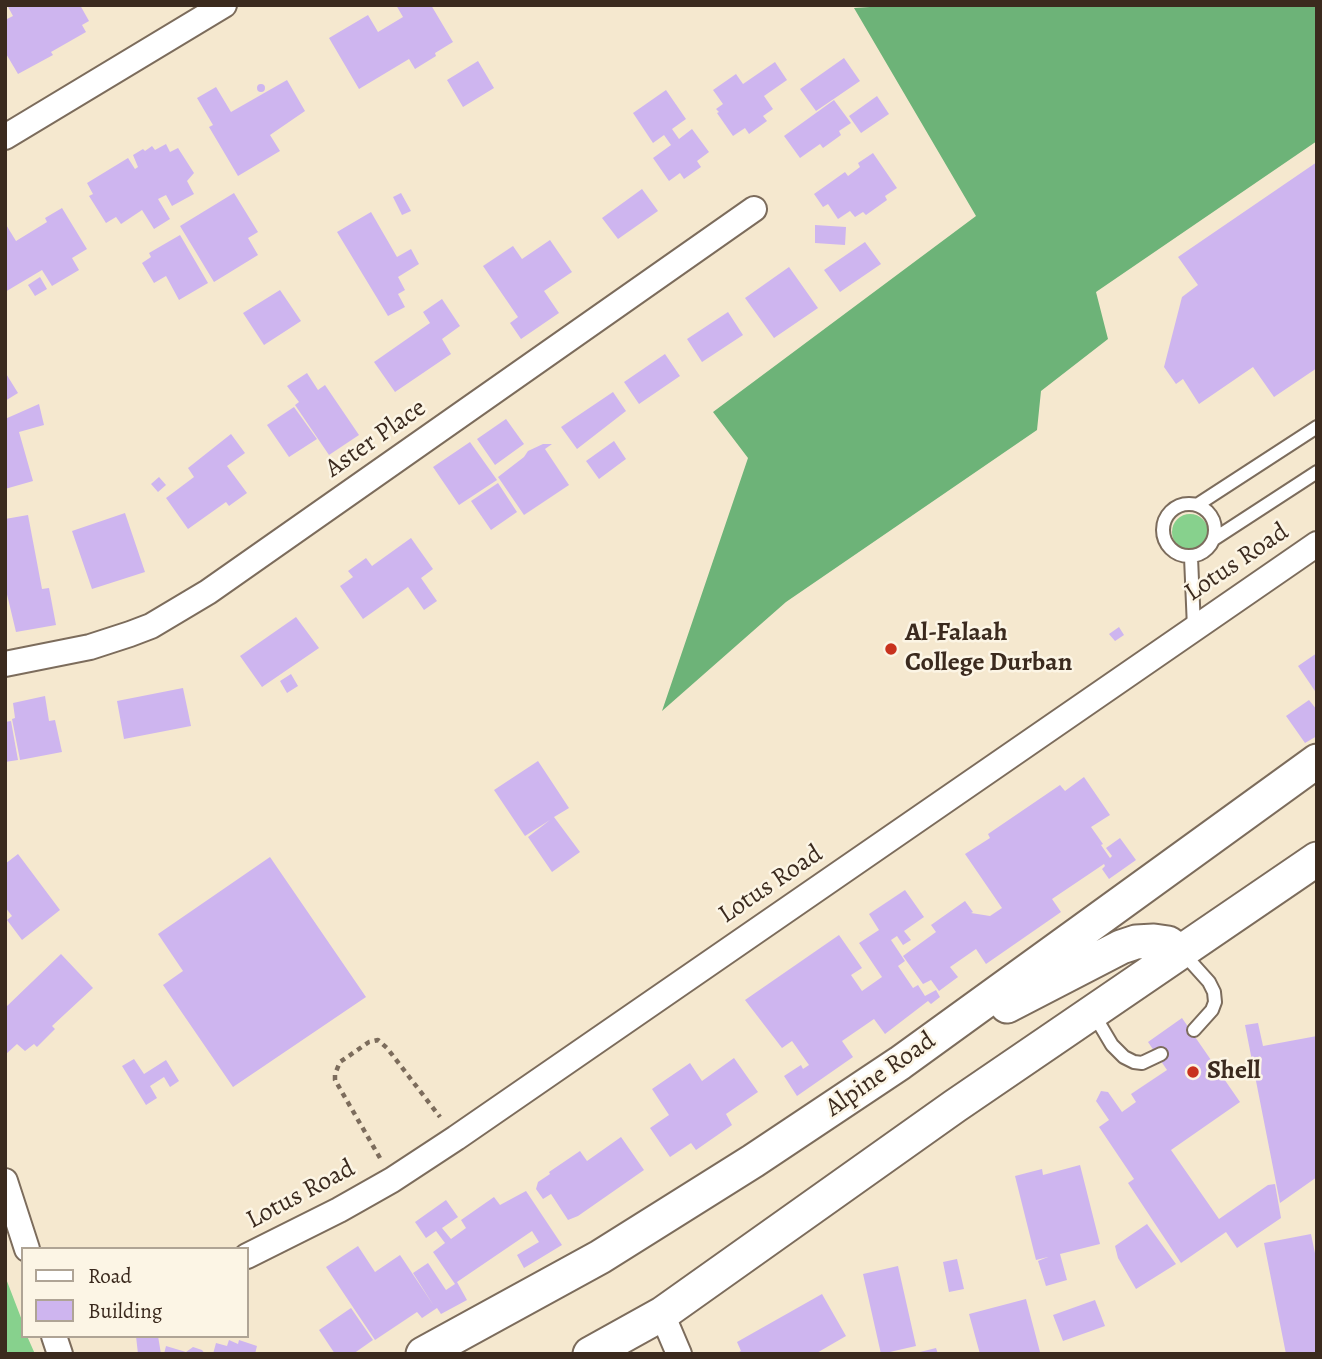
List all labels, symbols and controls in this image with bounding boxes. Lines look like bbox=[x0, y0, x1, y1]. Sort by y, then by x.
street label: Aster Place bbox=[320, 393, 432, 485]
street label: Lotus Road bbox=[1179, 517, 1295, 609]
place label: Al-Falaah College Durban bbox=[905, 618, 1072, 680]
marker: Al-Falaah College Durban bbox=[883, 641, 899, 657]
street label: Lotus Road bbox=[713, 839, 829, 931]
street label: Alpine Road bbox=[820, 1026, 942, 1124]
place label: Shell bbox=[1207, 1056, 1261, 1088]
marker: Shell bbox=[1185, 1064, 1201, 1080]
street label: Lotus Road bbox=[241, 1153, 361, 1237]
legend bbox=[21, 1247, 248, 1338]
text: Road bbox=[88, 1262, 132, 1290]
text: Building bbox=[88, 1297, 162, 1325]

